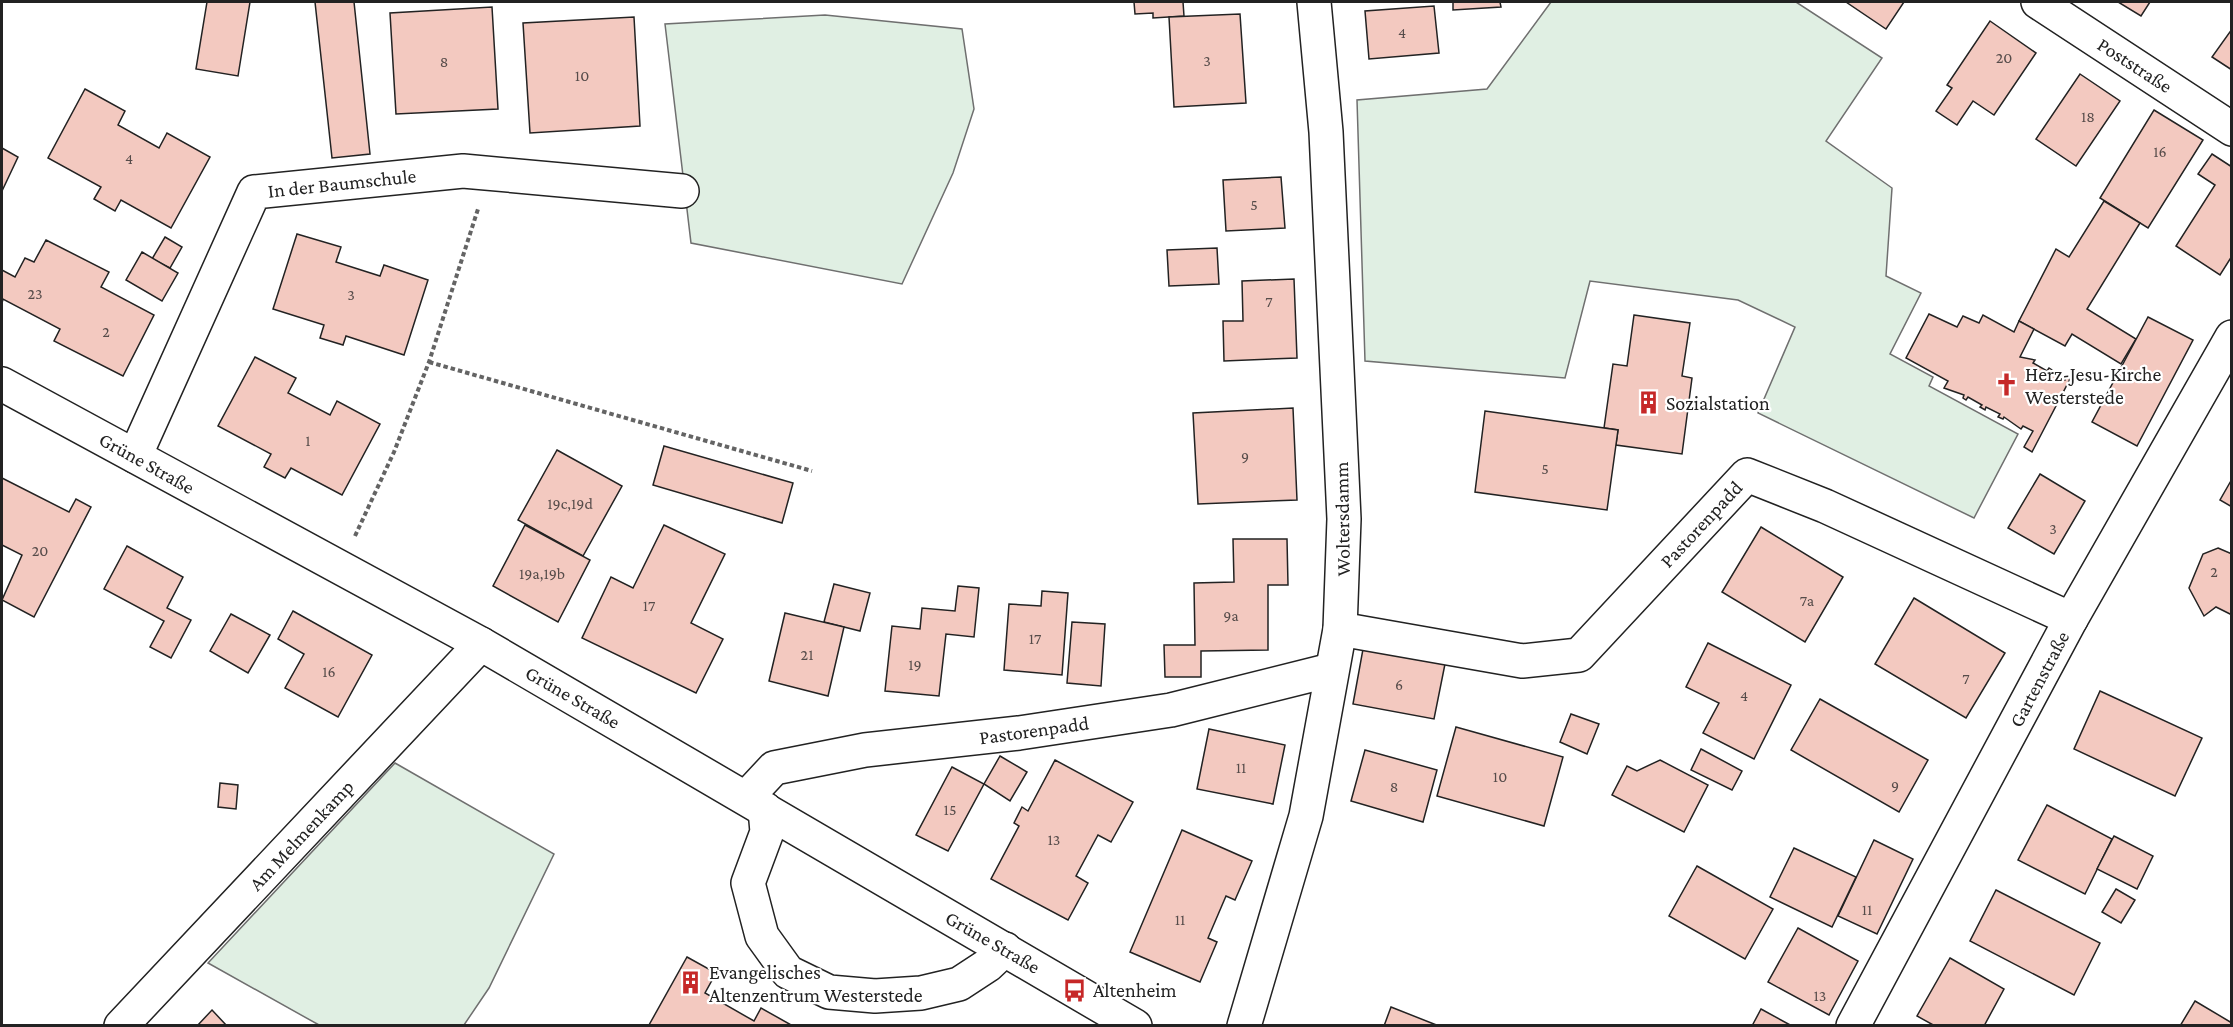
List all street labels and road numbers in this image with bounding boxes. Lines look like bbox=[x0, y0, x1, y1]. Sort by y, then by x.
street label: Poststraße bbox=[2094, 33, 2176, 97]
street label: In der Baumschule bbox=[267, 164, 417, 202]
street label: Grüne Straße bbox=[96, 428, 199, 498]
street label: Woltersdamm bbox=[1330, 461, 1354, 577]
street label: Pastorenpadd bbox=[1655, 476, 1748, 573]
street label: Gartenstraße bbox=[2005, 627, 2074, 731]
street label: Grüne Straße bbox=[522, 661, 624, 733]
street label: Pastorenpadd bbox=[978, 711, 1091, 750]
street label: Am Melmenkamp bbox=[244, 775, 358, 895]
street label: Grüne Straße bbox=[942, 906, 1044, 978]

